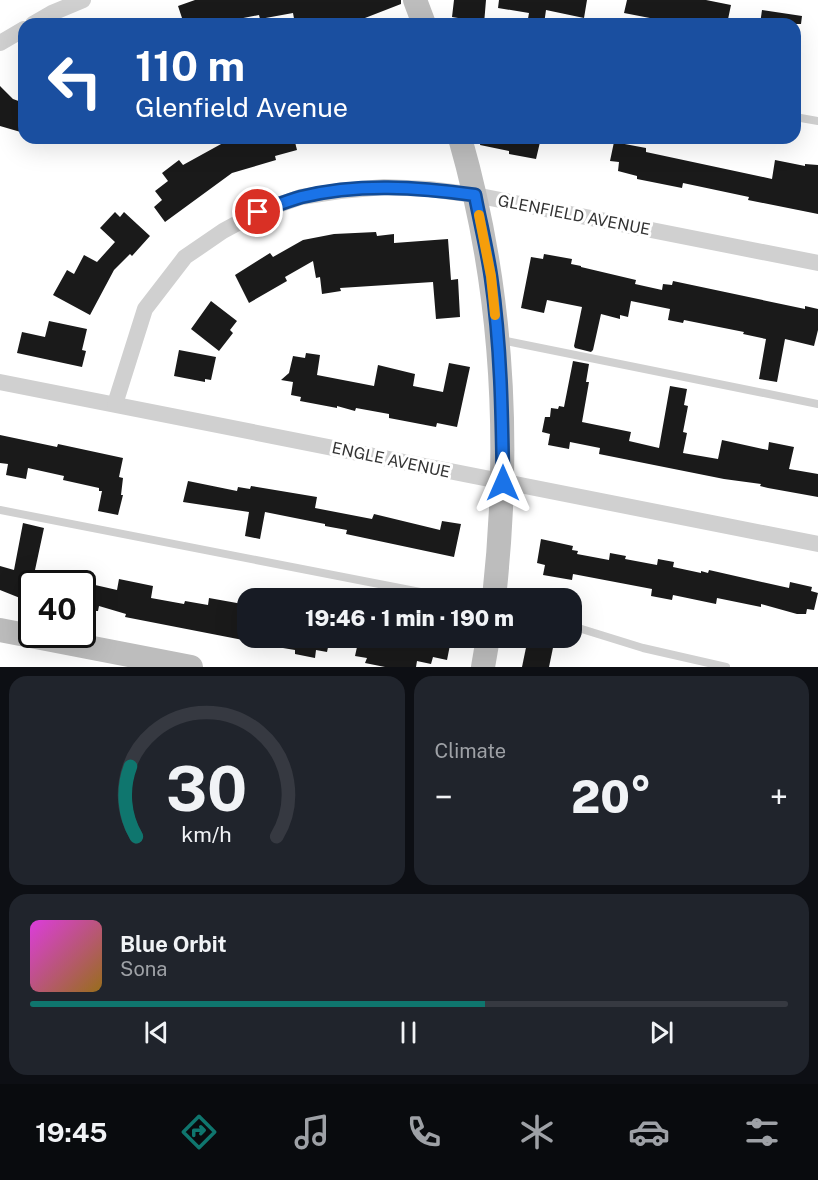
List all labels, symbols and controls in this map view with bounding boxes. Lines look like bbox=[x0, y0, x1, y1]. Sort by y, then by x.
text: 110 m bbox=[135, 41, 245, 90]
icon: left bbox=[36, 42, 114, 120]
text: Glenfield Avenue bbox=[135, 91, 348, 123]
pin bbox=[232, 186, 283, 237]
street label: GLENFIELD AVENUE bbox=[496, 191, 652, 239]
icon: arrive bbox=[241, 195, 274, 228]
street label: ENGLE AVENUE bbox=[330, 438, 452, 482]
position arrow bbox=[471, 451, 535, 515]
speed limit sign: 40 bbox=[18, 570, 96, 648]
text: 19:46 · 1 min · 190 m bbox=[305, 605, 514, 631]
text: Climate bbox=[435, 739, 506, 763]
text: 30 bbox=[166, 752, 248, 825]
text: 20° bbox=[571, 770, 652, 823]
text: − bbox=[435, 778, 453, 816]
text: + bbox=[770, 778, 788, 816]
text: km/h bbox=[182, 823, 232, 848]
text: Blue Orbit bbox=[120, 931, 227, 957]
text: Sona bbox=[120, 957, 167, 981]
icon: previous bbox=[140, 1016, 173, 1049]
icon: pause bbox=[392, 1016, 425, 1049]
icon: next bbox=[645, 1016, 678, 1049]
icon: directions bbox=[178, 1111, 220, 1153]
icon: music bbox=[291, 1111, 333, 1153]
icon: phone bbox=[403, 1111, 445, 1153]
icon: climate bbox=[516, 1111, 558, 1153]
icon: car bbox=[628, 1111, 670, 1153]
icon: filters bbox=[741, 1111, 783, 1153]
text: 19:45 bbox=[35, 1116, 107, 1148]

